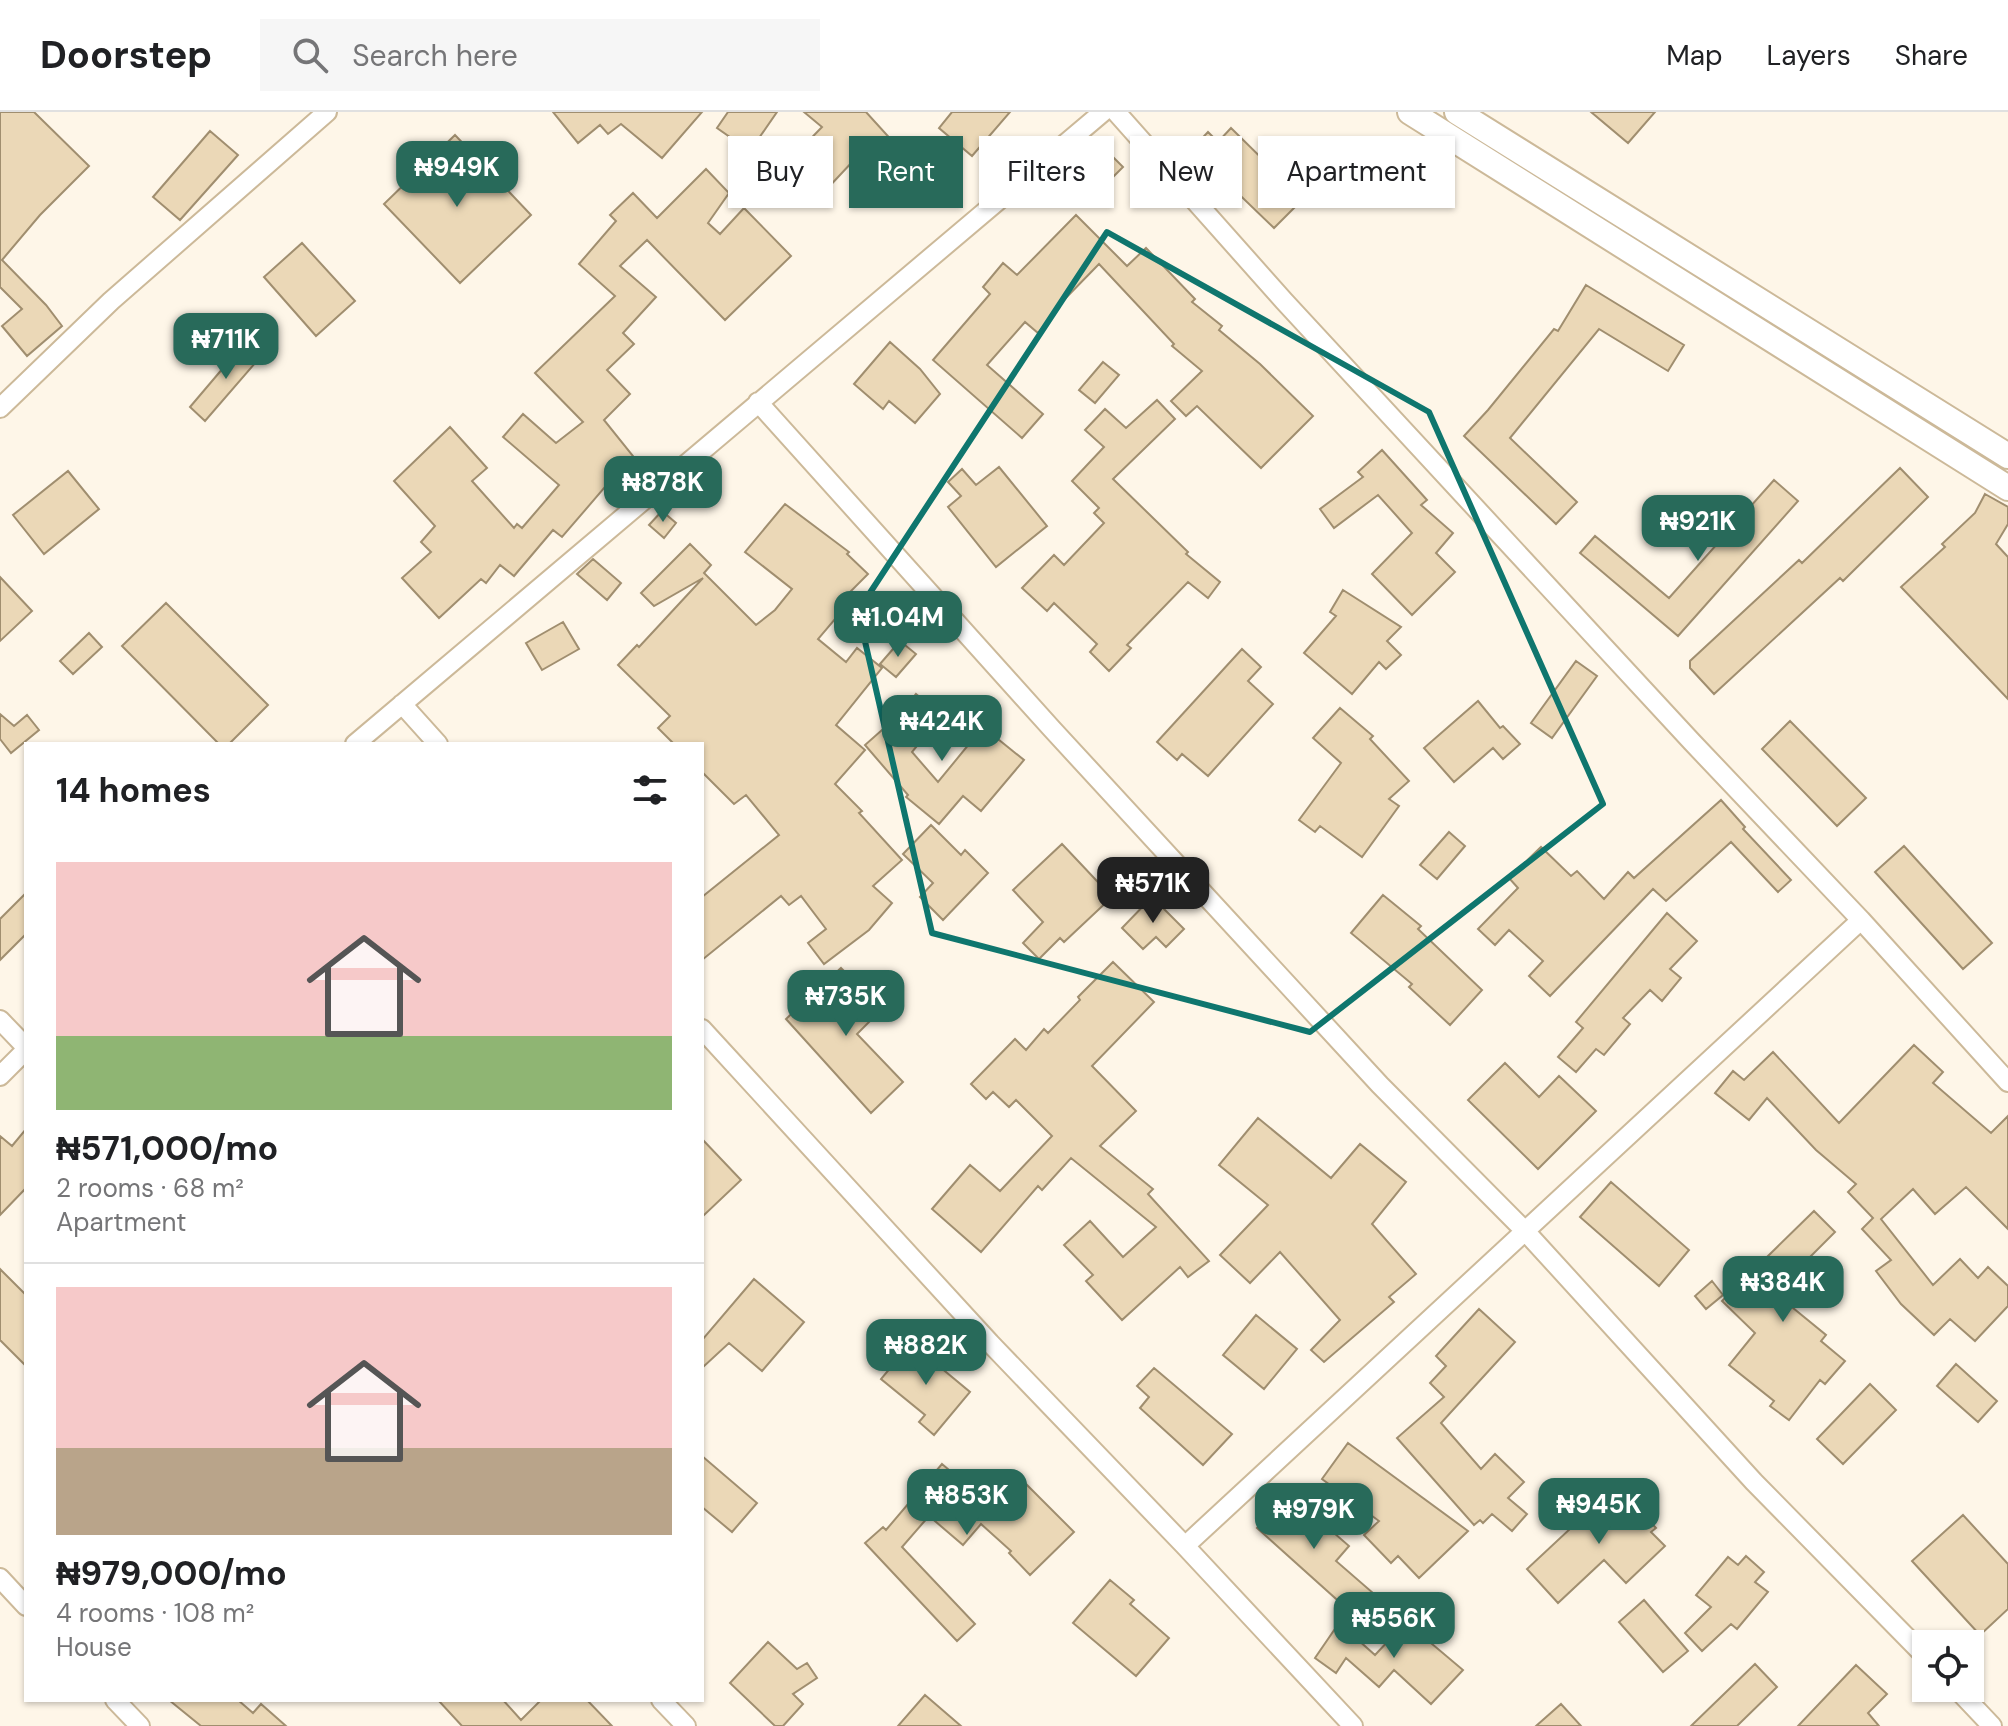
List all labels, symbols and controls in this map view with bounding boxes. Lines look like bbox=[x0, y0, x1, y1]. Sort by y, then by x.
search box bbox=[260, 19, 820, 91]
text: Doorstep bbox=[40, 30, 212, 80]
icon: search bbox=[288, 33, 332, 77]
text: Search here bbox=[352, 36, 518, 75]
text: Map bbox=[1666, 37, 1723, 74]
text: Layers bbox=[1767, 37, 1851, 74]
text: Share bbox=[1895, 37, 1968, 74]
chip: Buy bbox=[728, 136, 833, 208]
chip: Rent bbox=[849, 136, 963, 208]
chip: Filters bbox=[979, 136, 1114, 208]
chip: New bbox=[1130, 136, 1242, 208]
chip: Apartment bbox=[1258, 136, 1455, 208]
pin: ₦949K bbox=[401, 141, 513, 209]
text: ₦949K bbox=[414, 150, 500, 184]
pin: ₦711K bbox=[170, 313, 282, 381]
text: ₦711K bbox=[191, 322, 261, 356]
pin: ₦878K bbox=[607, 456, 719, 524]
text: ₦878K bbox=[622, 465, 704, 499]
pin: ₦921K bbox=[1642, 495, 1754, 563]
text: ₦921K bbox=[1660, 504, 1736, 538]
pin: ₦1.04M bbox=[833, 591, 963, 659]
text: ₦1.04M bbox=[852, 600, 944, 634]
pin: ₦424K bbox=[886, 695, 998, 763]
text: ₦424K bbox=[900, 704, 984, 738]
text: 14 homes bbox=[56, 768, 211, 813]
icon: filters bbox=[628, 768, 672, 812]
pin: ₦571K bbox=[1097, 857, 1209, 925]
text: ₦571K bbox=[1115, 866, 1191, 900]
icon: home bbox=[292, 914, 436, 1058]
pin: ₦735K bbox=[790, 970, 902, 1038]
text: ₦735K bbox=[805, 979, 887, 1013]
text: ₦571,000/mo bbox=[56, 1126, 278, 1171]
text: 2 rooms · 68 m² bbox=[56, 1171, 244, 1205]
text: Apartment bbox=[56, 1205, 187, 1239]
pin: ₦384K bbox=[1727, 1256, 1839, 1324]
text: ₦384K bbox=[1741, 1265, 1825, 1299]
pin: ₦882K bbox=[870, 1319, 982, 1387]
text: ₦882K bbox=[884, 1328, 968, 1362]
icon: home bbox=[292, 1339, 436, 1483]
pin: ₦853K bbox=[911, 1469, 1023, 1537]
text: ₦853K bbox=[925, 1478, 1009, 1512]
pin: ₦945K bbox=[1543, 1478, 1655, 1546]
pin: ₦979K bbox=[1258, 1483, 1370, 1551]
text: ₦945K bbox=[1556, 1487, 1642, 1521]
text: ₦979K bbox=[1273, 1492, 1355, 1526]
text: ₦979,000/mo bbox=[56, 1551, 287, 1596]
pin: ₦556K bbox=[1338, 1592, 1450, 1660]
text: 4 rooms · 108 m² bbox=[56, 1596, 254, 1630]
text: ₦556K bbox=[1352, 1601, 1436, 1635]
text: House bbox=[56, 1630, 132, 1664]
map controls bbox=[1912, 1630, 1984, 1702]
button: locate bbox=[1912, 1630, 1984, 1702]

